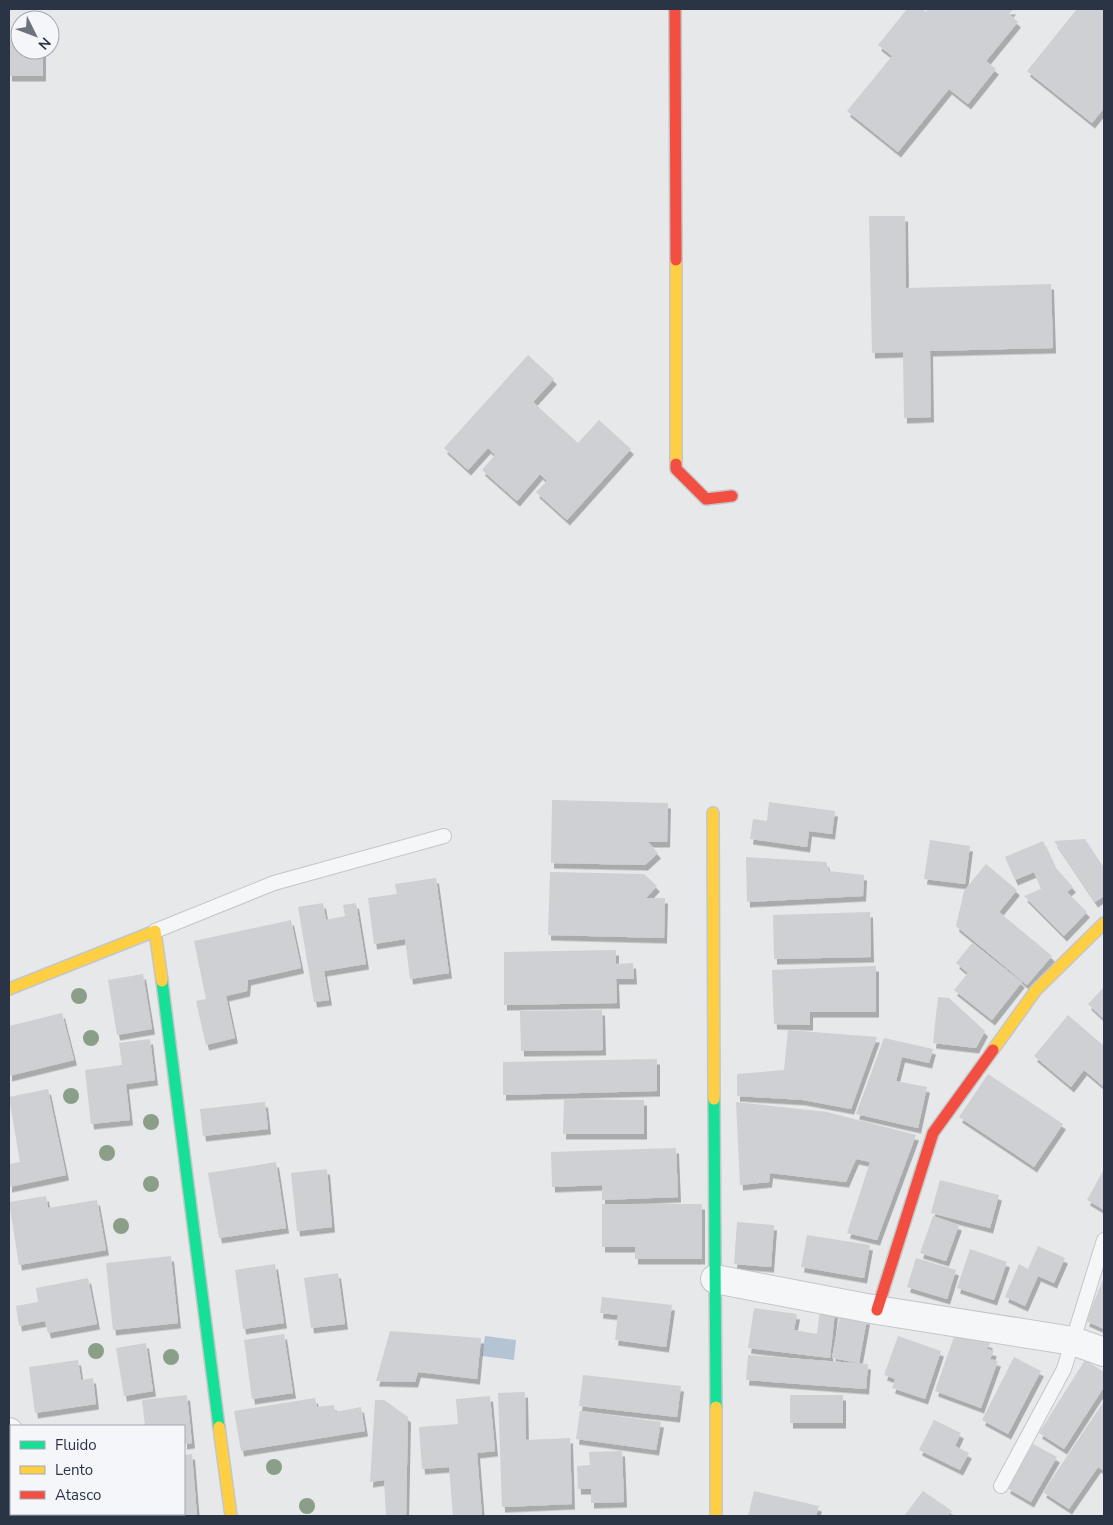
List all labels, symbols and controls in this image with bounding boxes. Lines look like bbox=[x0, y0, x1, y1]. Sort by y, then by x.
north arrow bbox=[10, 10, 60, 60]
text: N bbox=[34, 33, 55, 54]
legend bbox=[10, 1425, 185, 1515]
text: Fluido bbox=[55, 1435, 97, 1455]
text: Lento bbox=[55, 1460, 93, 1480]
text: Atasco bbox=[55, 1485, 101, 1505]

